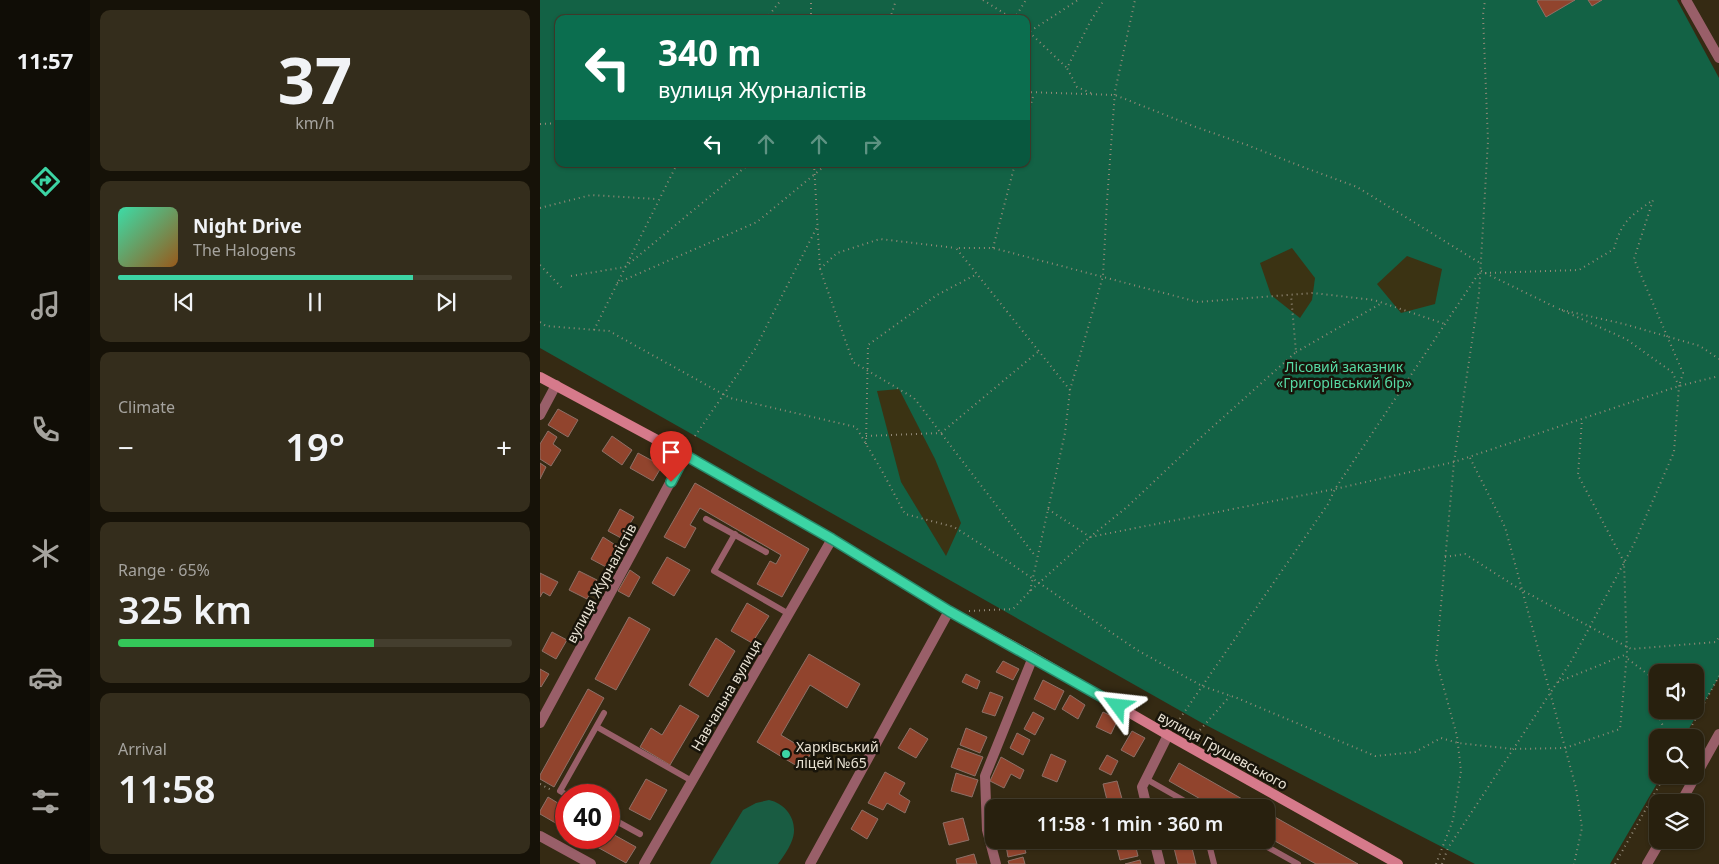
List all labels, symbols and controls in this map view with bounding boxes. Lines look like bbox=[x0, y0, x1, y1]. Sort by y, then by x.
text: 340 m bbox=[658, 29, 761, 76]
text: 37 bbox=[278, 35, 352, 123]
icon: left bbox=[575, 35, 640, 100]
text: 11:57 bbox=[17, 45, 73, 75]
text: вулиця Журналістів bbox=[658, 74, 867, 104]
text: km/h bbox=[295, 112, 335, 134]
icon: left bbox=[699, 130, 727, 158]
icon: ahead bbox=[752, 130, 780, 158]
icon: ahead bbox=[805, 130, 833, 158]
icon: right bbox=[858, 130, 886, 158]
icon: directions bbox=[28, 164, 63, 199]
text: Night Drive bbox=[193, 213, 302, 239]
text: The Halogens bbox=[193, 239, 296, 261]
icon: music bbox=[28, 288, 63, 323]
icon: previous bbox=[170, 288, 198, 316]
icon: pause bbox=[301, 288, 329, 316]
icon: next bbox=[432, 288, 460, 316]
park label: Лісовий заказник «Григорівський бір» bbox=[1276, 357, 1412, 392]
text: Climate bbox=[118, 396, 175, 418]
icon: phone bbox=[28, 412, 63, 447]
text: 19° bbox=[285, 420, 345, 472]
text: − bbox=[118, 428, 134, 466]
text: + bbox=[496, 428, 512, 466]
pin bbox=[650, 431, 692, 482]
icon: arrive bbox=[657, 438, 685, 466]
street label: вулиця Журналістів bbox=[561, 520, 641, 646]
icon: climate bbox=[28, 536, 63, 571]
text: Range · 65% bbox=[118, 559, 210, 581]
text: 325 km bbox=[118, 583, 252, 635]
street label: Навчальна вулиця bbox=[686, 636, 766, 754]
icon: car bbox=[28, 660, 63, 695]
map controls bbox=[1649, 664, 1704, 849]
button: sound bbox=[1649, 664, 1704, 719]
position arrow bbox=[1091, 679, 1143, 731]
street label: вулиця Грушевського bbox=[1155, 706, 1291, 794]
button: search bbox=[1649, 729, 1704, 784]
place label: Харківський ліцей №65 bbox=[796, 737, 879, 772]
text: Arrival bbox=[118, 738, 167, 760]
marker: Харківський ліцей №65 bbox=[780, 748, 792, 760]
text: 11:58 bbox=[118, 762, 215, 814]
icon: filters bbox=[28, 784, 63, 819]
speed limit sign: 40 bbox=[555, 784, 620, 849]
button: layers bbox=[1649, 794, 1704, 849]
text: 11:58 · 1 min · 360 m bbox=[1037, 811, 1223, 837]

